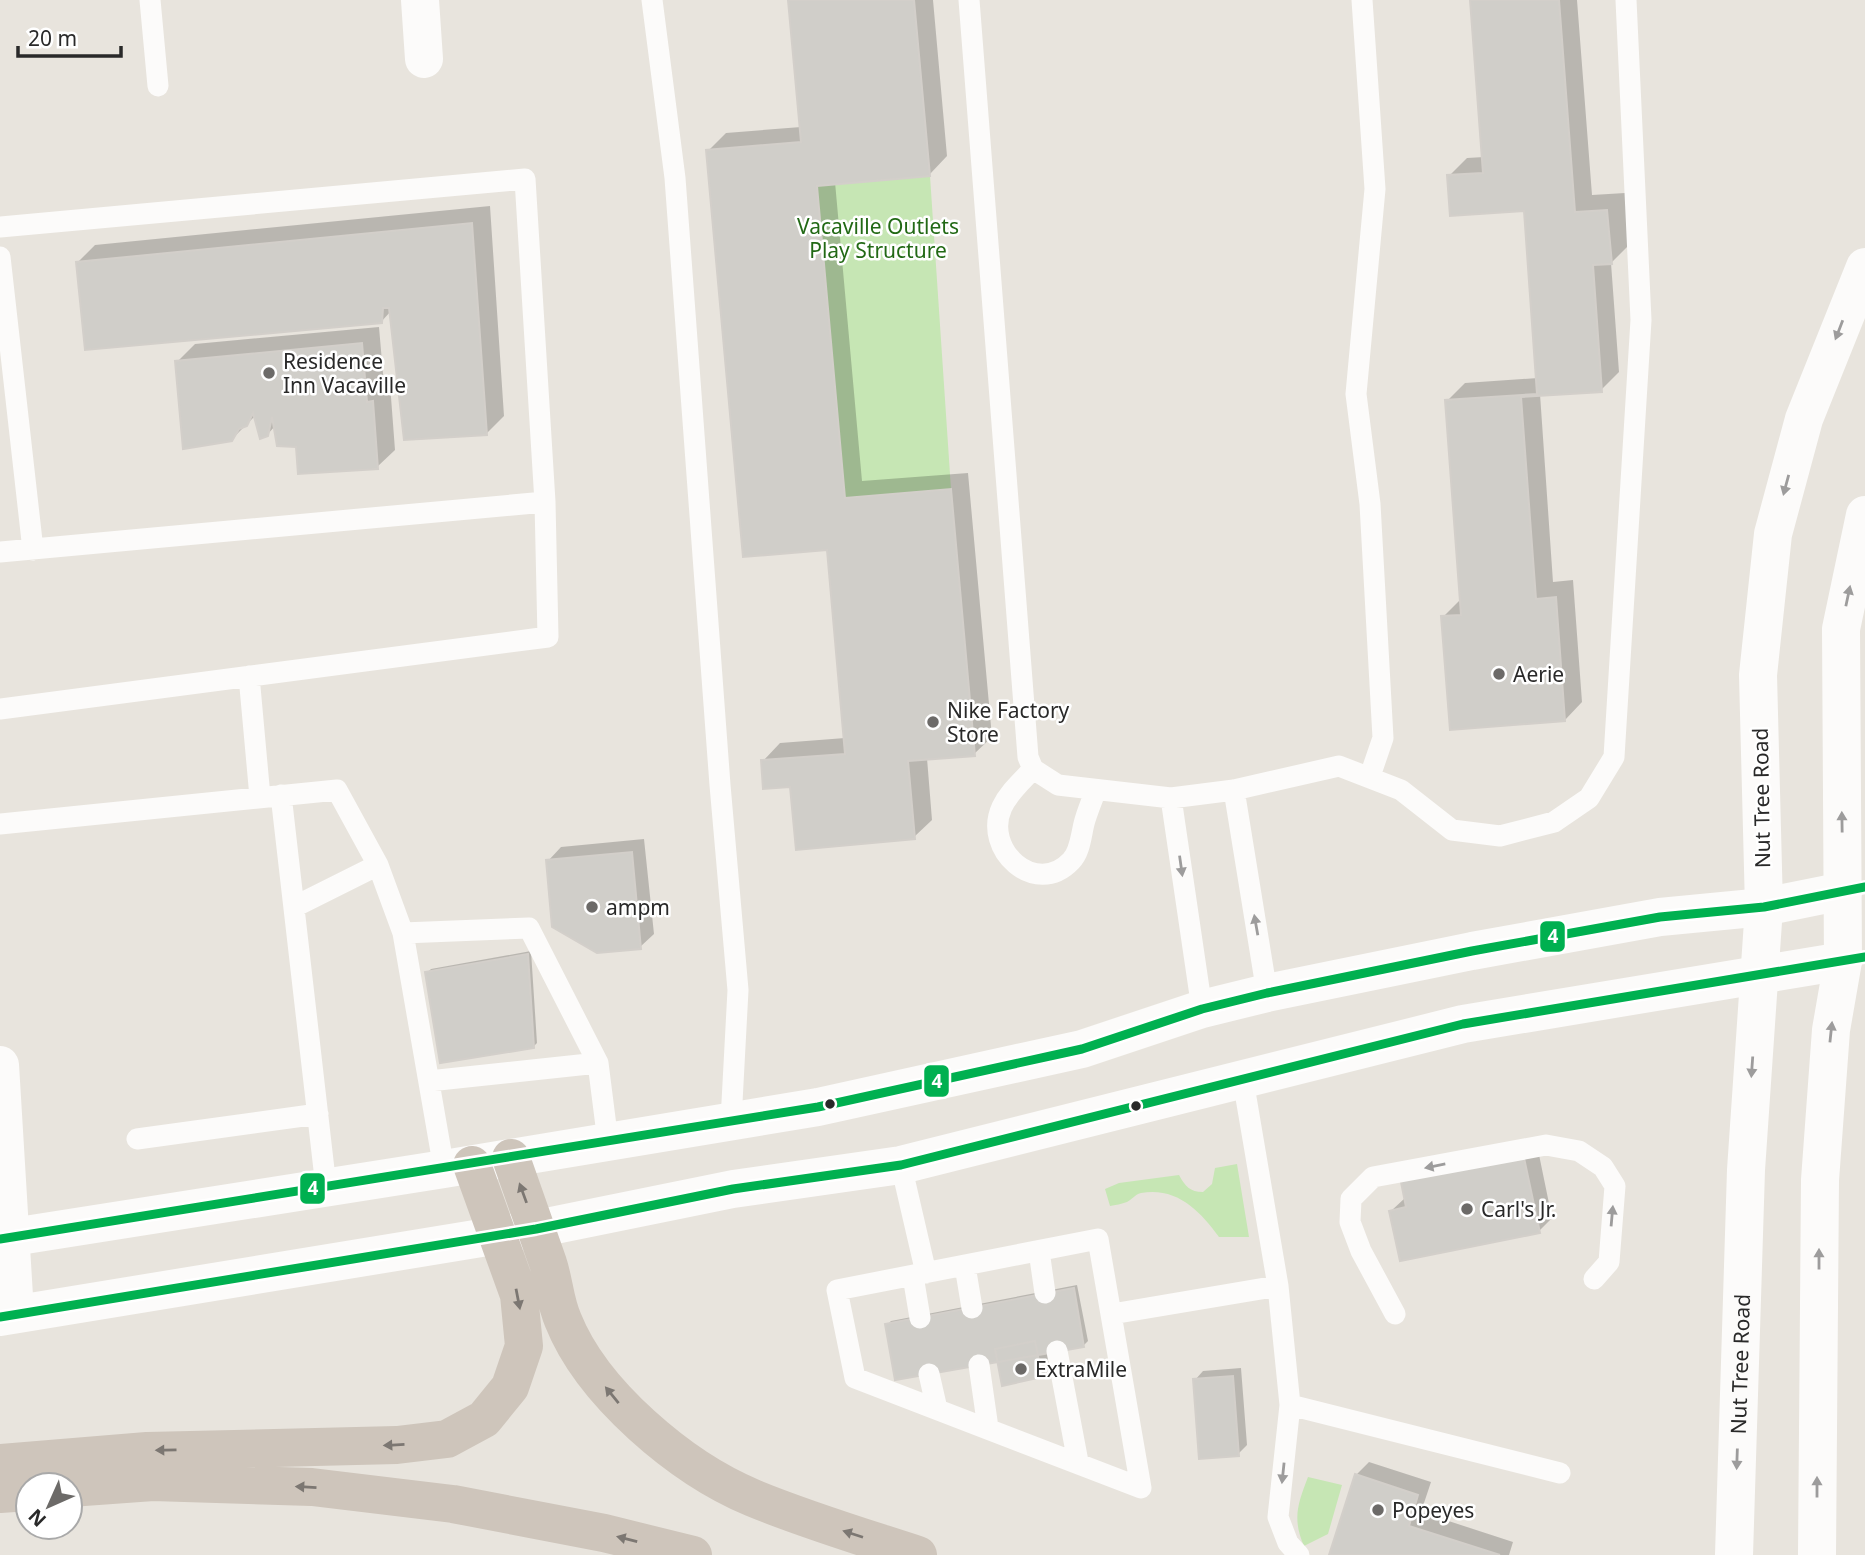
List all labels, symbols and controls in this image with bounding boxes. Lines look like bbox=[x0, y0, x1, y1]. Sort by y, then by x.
scale bar bbox=[18, 14, 121, 58]
text: 20 m bbox=[28, 24, 77, 52]
park label: Vacaville Outlets Play Structure bbox=[797, 212, 959, 264]
one-way arrow bbox=[1833, 319, 1844, 340]
place label: Residence Inn Vacaville bbox=[283, 347, 406, 399]
marker: Residence Inn Vacaville bbox=[261, 365, 277, 381]
one-way arrow bbox=[1780, 475, 1791, 497]
one-way arrow bbox=[1843, 585, 1854, 607]
place label: Aerie bbox=[1513, 660, 1564, 688]
marker: Aerie bbox=[1491, 666, 1507, 682]
place label: Nike Factory Store bbox=[947, 696, 1070, 748]
marker: Nike Factory Store bbox=[925, 714, 941, 730]
street label: Nut Tree Road bbox=[1746, 728, 1776, 868]
one-way arrow bbox=[1836, 811, 1848, 833]
one-way arrow bbox=[1176, 855, 1187, 877]
place label: ampm bbox=[606, 893, 670, 921]
marker: ampm bbox=[584, 899, 600, 915]
one-way arrow bbox=[1250, 914, 1261, 936]
line badge: 4 bbox=[1539, 920, 1566, 953]
text: 4 bbox=[1548, 923, 1559, 949]
one-way arrow bbox=[1826, 1021, 1837, 1043]
one-way arrow bbox=[1746, 1057, 1757, 1079]
line badge: 4 bbox=[923, 1064, 950, 1098]
text: 4 bbox=[932, 1068, 943, 1094]
unlabelled marker bbox=[823, 1097, 837, 1111]
unlabelled marker bbox=[1129, 1099, 1143, 1113]
one-way arrow bbox=[1424, 1160, 1446, 1171]
line badge: 4 bbox=[299, 1172, 326, 1205]
text: 4 bbox=[308, 1175, 319, 1201]
one-way arrow bbox=[517, 1183, 528, 1204]
place label: Carl's Jr. bbox=[1481, 1195, 1556, 1223]
marker: Carl's Jr. bbox=[1459, 1201, 1475, 1217]
one-way arrow bbox=[1607, 1205, 1618, 1227]
one-way arrow bbox=[1813, 1248, 1825, 1270]
one-way arrow bbox=[513, 1288, 524, 1310]
street label: Nut Tree Road bbox=[1724, 1293, 1756, 1435]
place label: ExtraMile bbox=[1035, 1355, 1127, 1383]
marker: ExtraMile bbox=[1013, 1361, 1029, 1377]
one-way arrow bbox=[605, 1386, 620, 1403]
one-way arrow bbox=[382, 1439, 404, 1450]
one-way arrow bbox=[155, 1445, 177, 1456]
one-way arrow bbox=[1731, 1448, 1742, 1470]
one-way arrow bbox=[1277, 1462, 1288, 1484]
north arrow bbox=[14, 1471, 84, 1541]
one-way arrow bbox=[1811, 1476, 1823, 1498]
one-way arrow bbox=[295, 1481, 317, 1492]
place label: Popeyes bbox=[1392, 1496, 1474, 1524]
marker: Popeyes bbox=[1370, 1502, 1386, 1518]
text: N bbox=[22, 1503, 52, 1533]
one-way arrow bbox=[843, 1528, 864, 1539]
one-way arrow bbox=[616, 1533, 638, 1544]

